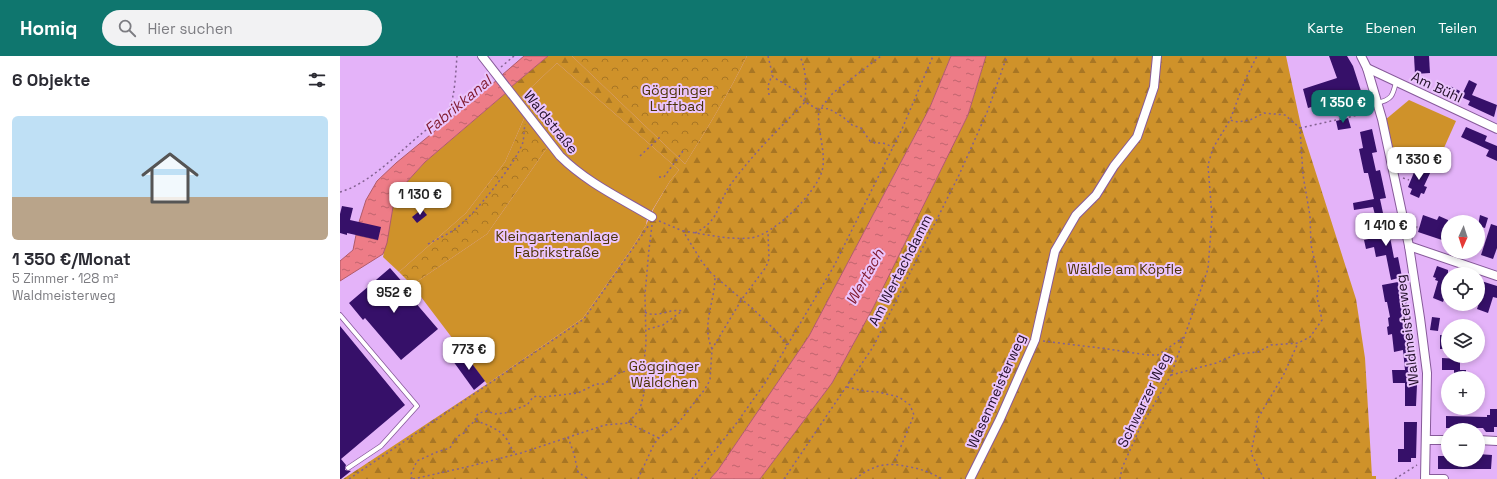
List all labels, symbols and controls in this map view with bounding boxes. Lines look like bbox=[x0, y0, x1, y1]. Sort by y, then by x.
search box bbox=[102, 10, 382, 46]
text: Homiq bbox=[20, 16, 78, 41]
icon: search bbox=[116, 17, 138, 39]
text: Hier suchen bbox=[148, 19, 233, 38]
text: Karte bbox=[1307, 19, 1344, 37]
text: Ebenen bbox=[1366, 19, 1416, 37]
text: Teilen bbox=[1438, 19, 1477, 37]
street label: Am Bühl bbox=[1409, 67, 1465, 107]
text: 6 Objekte bbox=[12, 69, 90, 91]
icon: filters bbox=[306, 69, 328, 91]
water label: Fabrikkanal bbox=[420, 70, 497, 138]
park label: Gögginger Luftbad bbox=[642, 81, 712, 115]
street label: Waldstraße bbox=[520, 87, 582, 157]
pin: 1 350 € bbox=[1306, 90, 1380, 124]
text: 1 350 € bbox=[1320, 94, 1366, 111]
icon: home bbox=[134, 142, 206, 214]
pin: 1 330 € bbox=[1382, 147, 1456, 181]
text: 1 330 € bbox=[1396, 151, 1442, 168]
pin: 1 130 € bbox=[383, 182, 457, 216]
text: 1 130 € bbox=[398, 186, 442, 203]
street label: Am Wertachdamm bbox=[865, 212, 935, 328]
pin: 1 410 € bbox=[1349, 213, 1423, 247]
north arrow bbox=[1441, 215, 1485, 259]
map controls bbox=[1441, 215, 1485, 467]
text: 1 410 € bbox=[1364, 217, 1408, 234]
park label: Kleingartenanlage Fabrikstraße bbox=[496, 227, 618, 261]
water label: Wertach bbox=[842, 246, 888, 308]
text: 1 350 €/Monat bbox=[12, 248, 131, 270]
park label: Wäldle am Köpfle bbox=[1068, 260, 1182, 278]
button: locate bbox=[1441, 267, 1485, 311]
text: 5 Zimmer · 128 m² bbox=[12, 270, 119, 287]
street label: Waldmeisterweg bbox=[1391, 273, 1423, 387]
pin: 952 € bbox=[366, 280, 422, 314]
text: 952 € bbox=[376, 284, 412, 301]
text: Waldmeisterweg bbox=[12, 287, 116, 304]
button: layers bbox=[1441, 319, 1485, 363]
street label: Wasenmeisterweg bbox=[963, 331, 1029, 451]
pin: 773 € bbox=[441, 337, 497, 371]
text: 773 € bbox=[452, 341, 486, 358]
street label: Schwarzer Weg bbox=[1113, 350, 1175, 450]
park label: Gögginger Wäldchen bbox=[629, 357, 699, 391]
button: + bbox=[1441, 371, 1485, 415]
button: − bbox=[1441, 423, 1485, 467]

